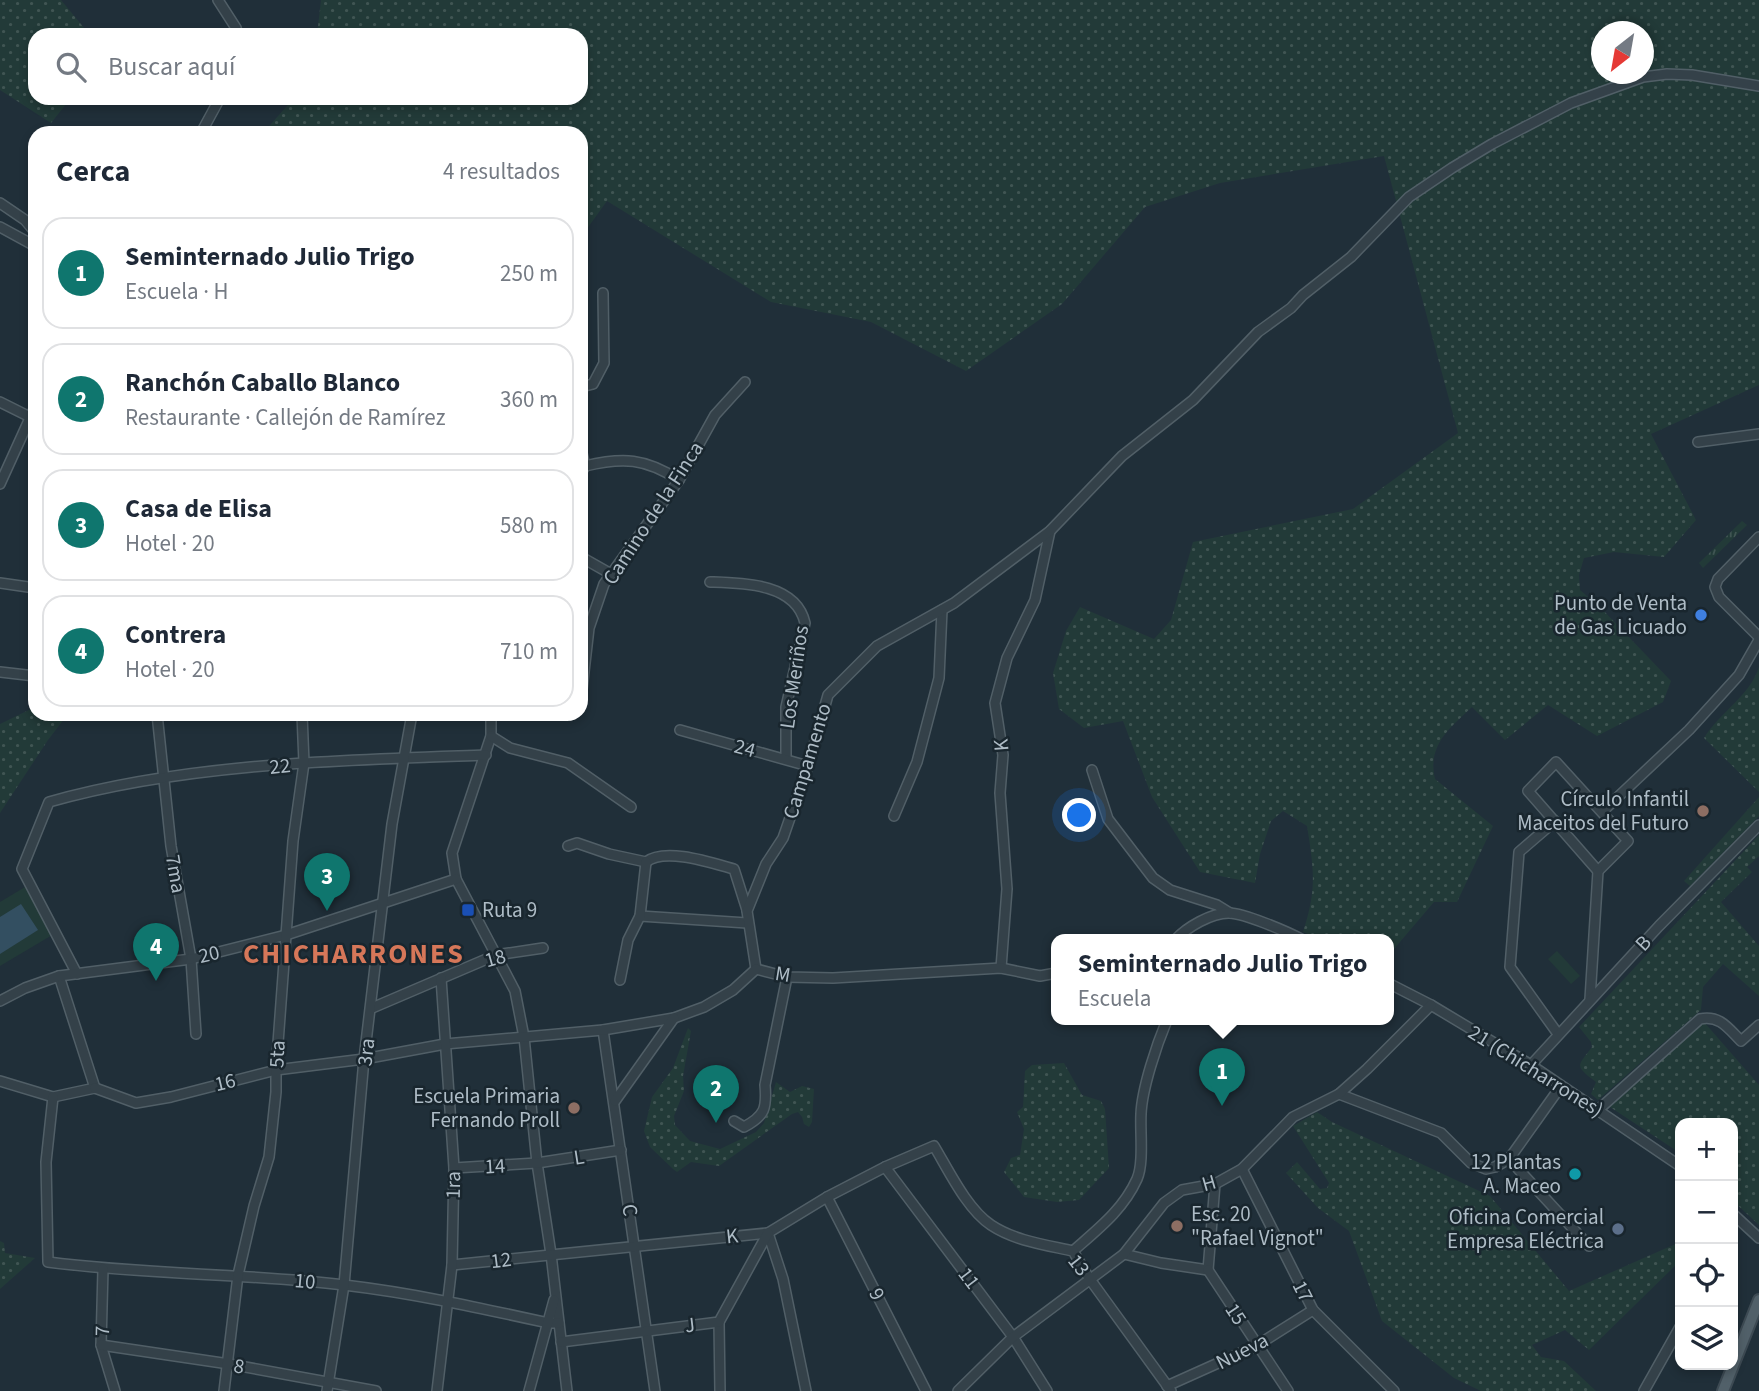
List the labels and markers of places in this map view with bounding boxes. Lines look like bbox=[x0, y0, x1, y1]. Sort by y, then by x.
place label: Punto de Venta de Gas Licuado bbox=[1554, 588, 1687, 642]
marker: Punto de Venta de Gas Licuado bbox=[1693, 607, 1709, 623]
place label: Círculo Infantil Maceitos del Futuro bbox=[1517, 784, 1689, 838]
marker: Círculo Infantil Maceitos del Futuro bbox=[1695, 803, 1711, 819]
pin: 3 bbox=[304, 853, 350, 911]
place label: Ruta 9 bbox=[482, 895, 537, 925]
marker: Ruta 9 bbox=[460, 902, 476, 918]
pin: 4 bbox=[133, 923, 179, 981]
pin: 1 bbox=[1199, 1048, 1245, 1106]
pin: 2 bbox=[693, 1065, 739, 1123]
place label: Escuela Primaria Fernando Proll bbox=[413, 1081, 560, 1135]
marker: Escuela Primaria Fernando Proll bbox=[566, 1100, 582, 1116]
place label: 12 Plantas A. Maceo bbox=[1471, 1147, 1561, 1201]
marker: 12 Plantas A. Maceo bbox=[1567, 1166, 1583, 1182]
place label: Esc. 20 "Rafael Vignot" bbox=[1191, 1199, 1324, 1253]
place label: Oficina Comercial Empresa Eléctrica bbox=[1447, 1202, 1604, 1256]
marker: Esc. 20 "Rafael Vignot" bbox=[1169, 1218, 1185, 1234]
marker: Oficina Comercial Empresa Eléctrica bbox=[1610, 1221, 1626, 1237]

